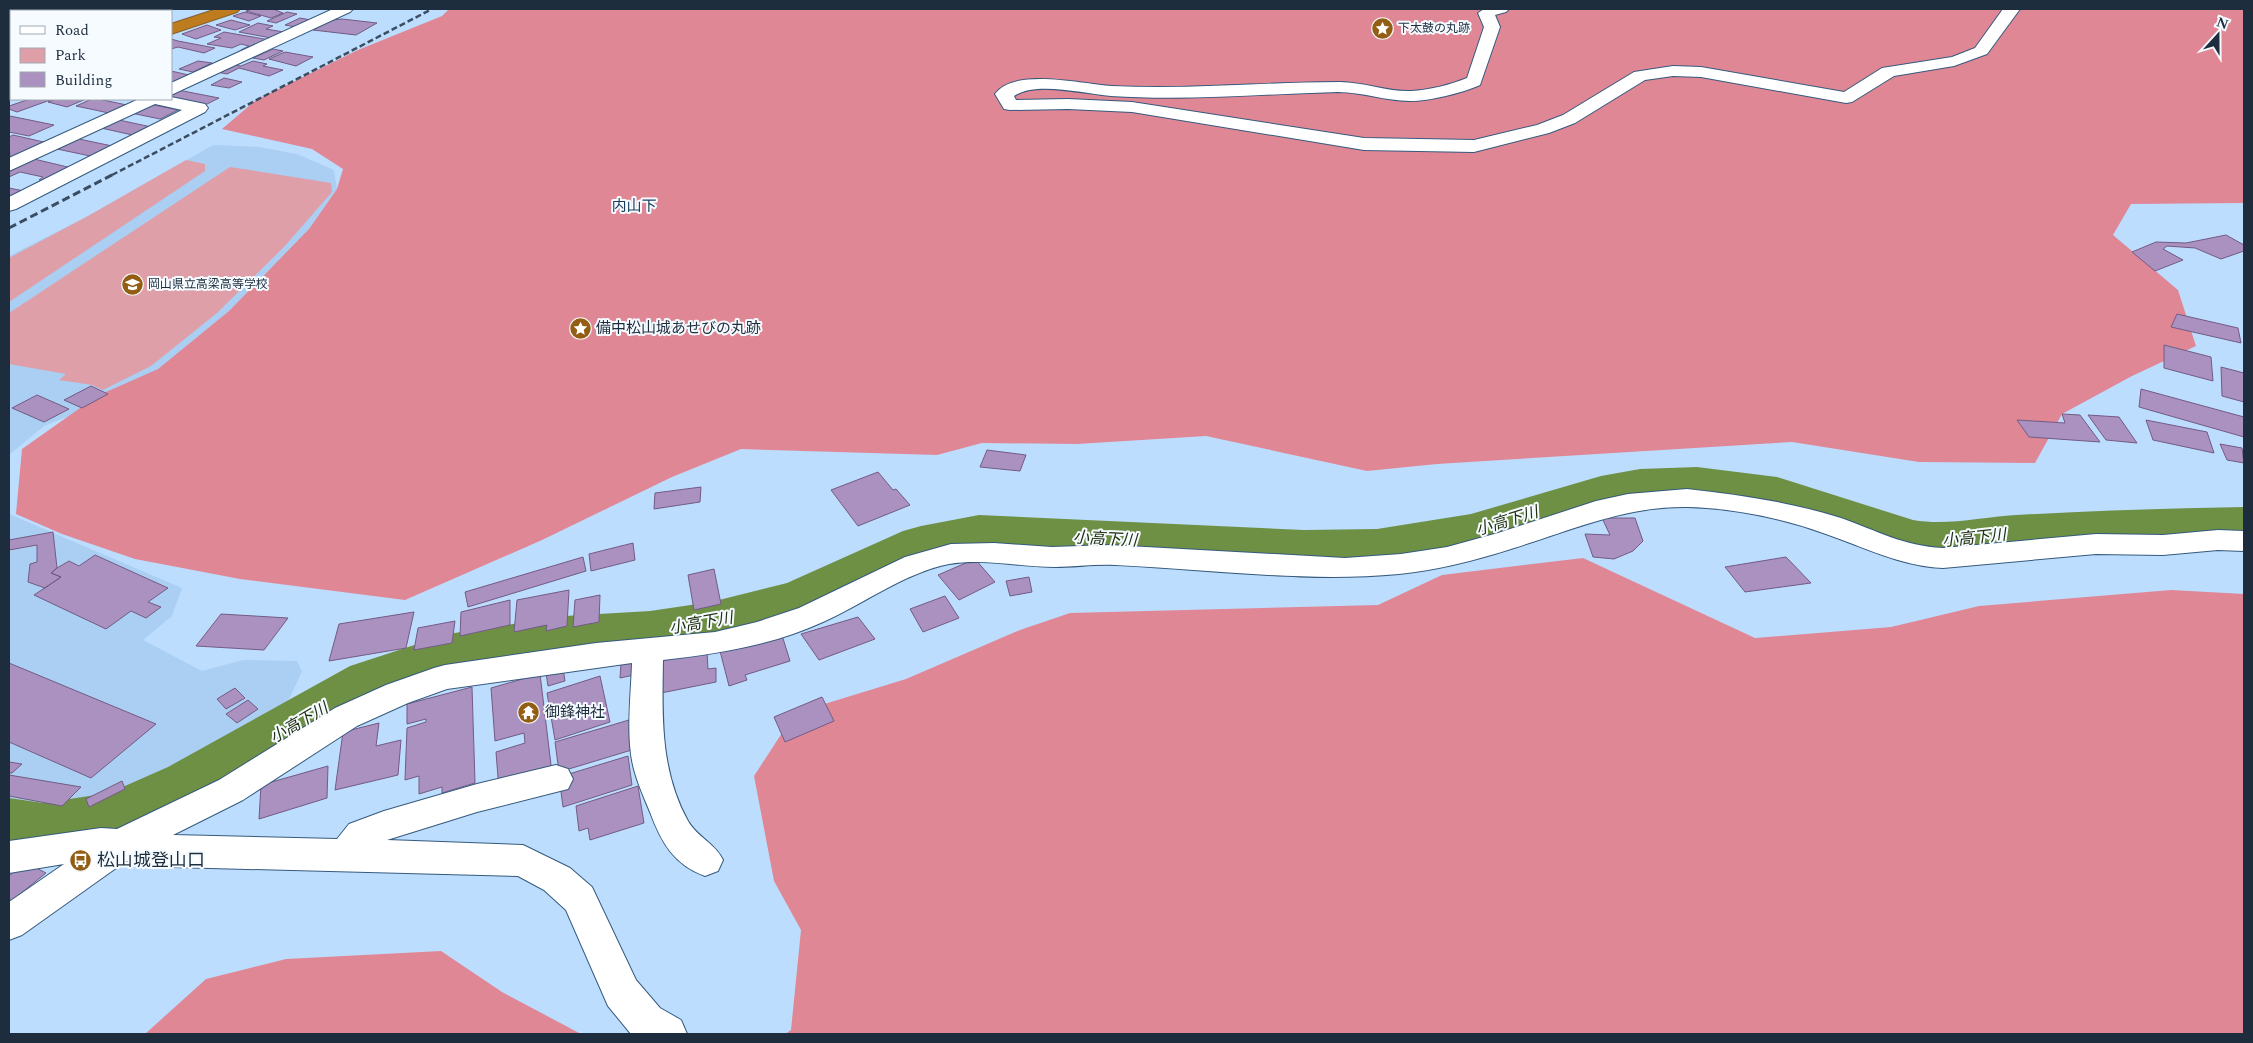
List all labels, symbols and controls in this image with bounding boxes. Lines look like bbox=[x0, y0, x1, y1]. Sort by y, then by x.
legend bbox=[10, 10, 172, 100]
north arrow bbox=[2193, 10, 2243, 60]
text: N bbox=[2213, 11, 2232, 35]
place icon: 下太鼓の丸跡 bbox=[1370, 16, 1394, 40]
text: Road bbox=[55, 19, 89, 42]
place label: 下太鼓の丸跡 bbox=[1398, 19, 1470, 38]
text: Park bbox=[55, 44, 86, 67]
text: Building bbox=[55, 69, 112, 92]
district label: 内山下 bbox=[611, 195, 657, 218]
school or university icon: 岡山県立高梁高等学校 bbox=[120, 272, 144, 296]
place label: 岡山県立高梁高等学校 bbox=[148, 275, 268, 294]
place icon: 備中松山城あせびの丸跡 bbox=[568, 316, 592, 340]
place label: 備中松山城あせびの丸跡 bbox=[596, 317, 761, 340]
water label: 小高下川 bbox=[1473, 500, 1543, 542]
water label: 小高下川 bbox=[1941, 523, 2009, 553]
water label: 小高下川 bbox=[1072, 525, 1140, 553]
water label: 小高下川 bbox=[667, 605, 737, 640]
water label: 小高下川 bbox=[265, 696, 334, 749]
temple icon: 御鋒神社 bbox=[517, 700, 541, 724]
place label: 御鋒神社 bbox=[545, 701, 605, 724]
place label: 松山城登山口 bbox=[97, 847, 205, 874]
bus stop icon: 松山城登山口 bbox=[69, 848, 93, 872]

